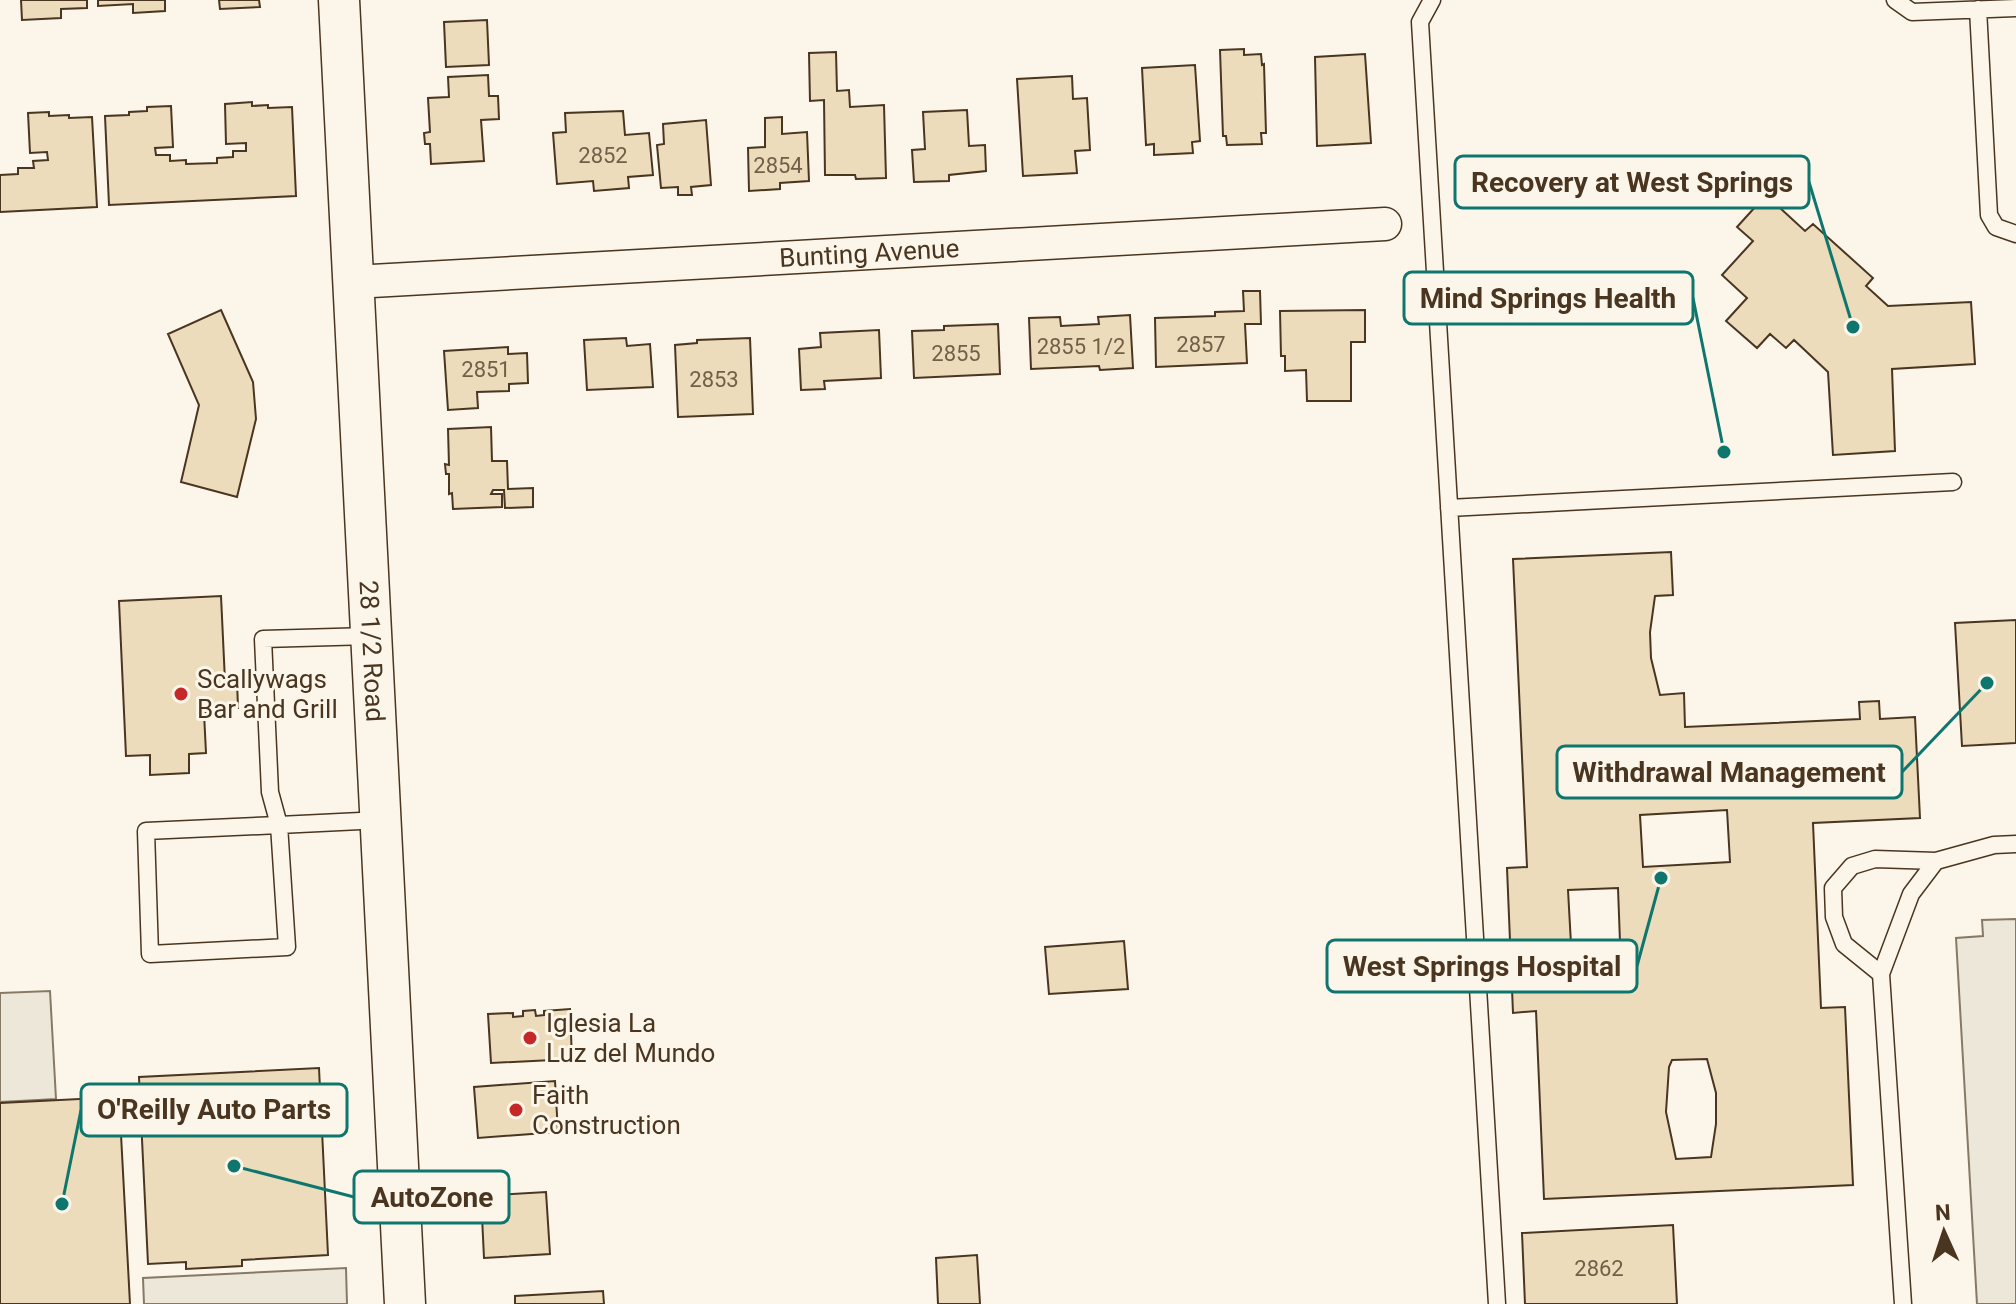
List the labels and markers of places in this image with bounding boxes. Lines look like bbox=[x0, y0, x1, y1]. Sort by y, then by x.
callout: Recovery at West Springs bbox=[1455, 156, 1809, 208]
callout: Mind Springs Health bbox=[1404, 272, 1693, 324]
place label: Scallywags Bar and Grill bbox=[197, 664, 338, 724]
marker: Scallywags Bar and Grill bbox=[172, 685, 190, 703]
callout: Withdrawal Management bbox=[1557, 746, 1902, 798]
callout: West Springs Hospital bbox=[1327, 940, 1637, 992]
place label: Iglesia La Luz del Mundo bbox=[546, 1008, 715, 1068]
marker: Iglesia La Luz del Mundo bbox=[521, 1029, 539, 1047]
place label: Faith Construction bbox=[532, 1080, 681, 1140]
callout: O'Reilly Auto Parts bbox=[81, 1084, 347, 1136]
marker: Faith Construction bbox=[507, 1101, 525, 1119]
callout: AutoZone bbox=[354, 1171, 509, 1223]

